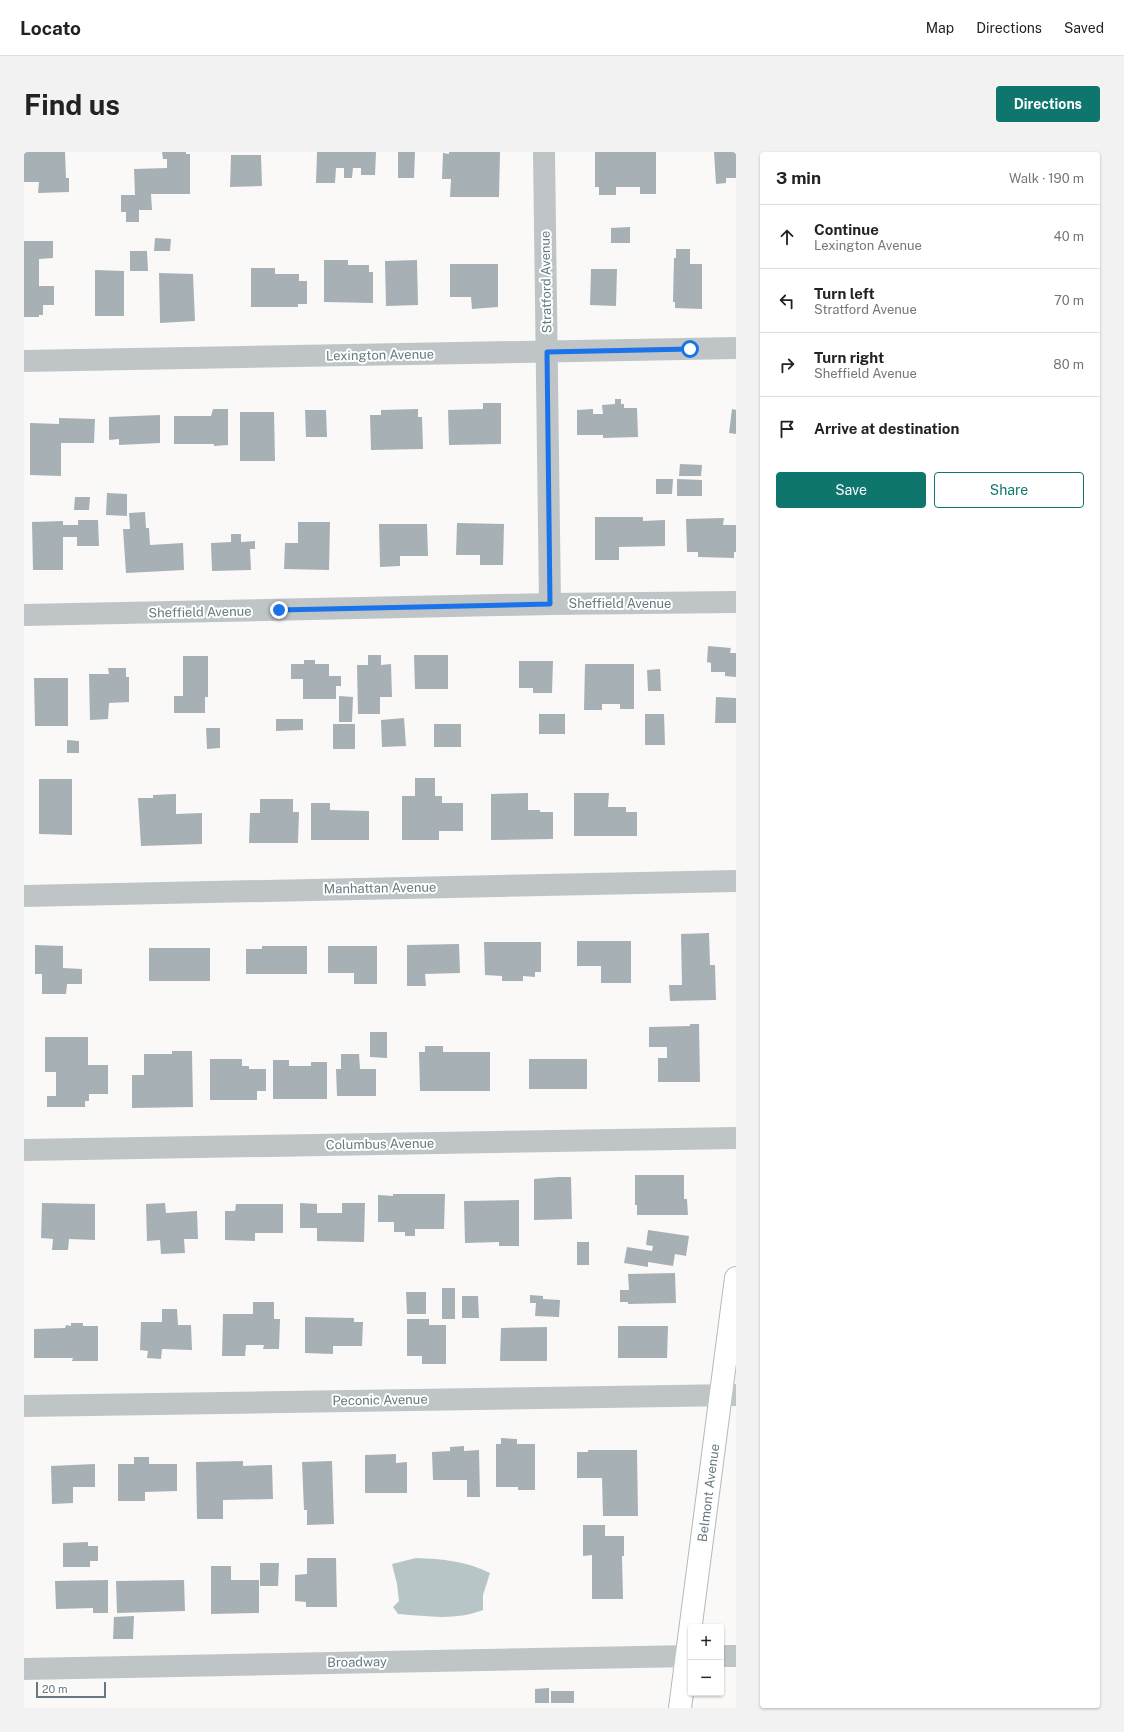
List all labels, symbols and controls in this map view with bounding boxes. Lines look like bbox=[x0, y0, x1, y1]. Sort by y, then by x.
text: Locato bbox=[20, 17, 81, 39]
text: Map bbox=[926, 20, 954, 36]
text: Directions bbox=[976, 20, 1042, 36]
text: Saved bbox=[1064, 20, 1104, 36]
button: Directions bbox=[996, 86, 1100, 122]
text: Find us bbox=[24, 88, 120, 121]
text: 3 min bbox=[776, 168, 821, 188]
text: Walk · 190 m bbox=[1009, 171, 1084, 186]
text: Continue bbox=[814, 221, 879, 238]
icon: ahead bbox=[776, 226, 798, 248]
text: 40 m bbox=[1053, 229, 1084, 244]
street label: Stratford Avenue bbox=[538, 230, 554, 334]
text: Lexington Avenue bbox=[814, 238, 922, 253]
text: Turn left bbox=[814, 285, 875, 302]
icon: left bbox=[776, 290, 798, 312]
text: 70 m bbox=[1054, 293, 1084, 308]
text: Stratford Avenue bbox=[814, 302, 917, 317]
route start bbox=[681, 340, 699, 358]
street label: Lexington Avenue bbox=[326, 347, 434, 363]
text: Turn right bbox=[814, 349, 884, 366]
icon: right bbox=[776, 354, 798, 376]
text: 80 m bbox=[1053, 357, 1084, 372]
text: Sheffield Avenue bbox=[814, 366, 917, 381]
icon: arrive bbox=[776, 418, 798, 440]
text: Arrive at destination bbox=[814, 420, 959, 437]
button: Save bbox=[776, 472, 926, 508]
button: Share bbox=[934, 472, 1084, 508]
street label: Sheffield Avenue bbox=[569, 596, 671, 611]
route end bbox=[270, 601, 288, 619]
street label: Sheffield Avenue bbox=[148, 604, 252, 620]
street label: Manhattan Avenue bbox=[324, 880, 436, 896]
street label: Columbus Avenue bbox=[326, 1136, 434, 1152]
street label: Peconic Avenue bbox=[332, 1392, 428, 1408]
street label: Belmont Avenue bbox=[694, 1443, 722, 1543]
map controls bbox=[688, 1624, 724, 1696]
button: + bbox=[688, 1624, 724, 1660]
street label: Broadway bbox=[327, 1654, 387, 1670]
button: − bbox=[688, 1660, 724, 1696]
scale bar bbox=[36, 1680, 106, 1699]
text: 20 m bbox=[42, 1683, 67, 1695]

